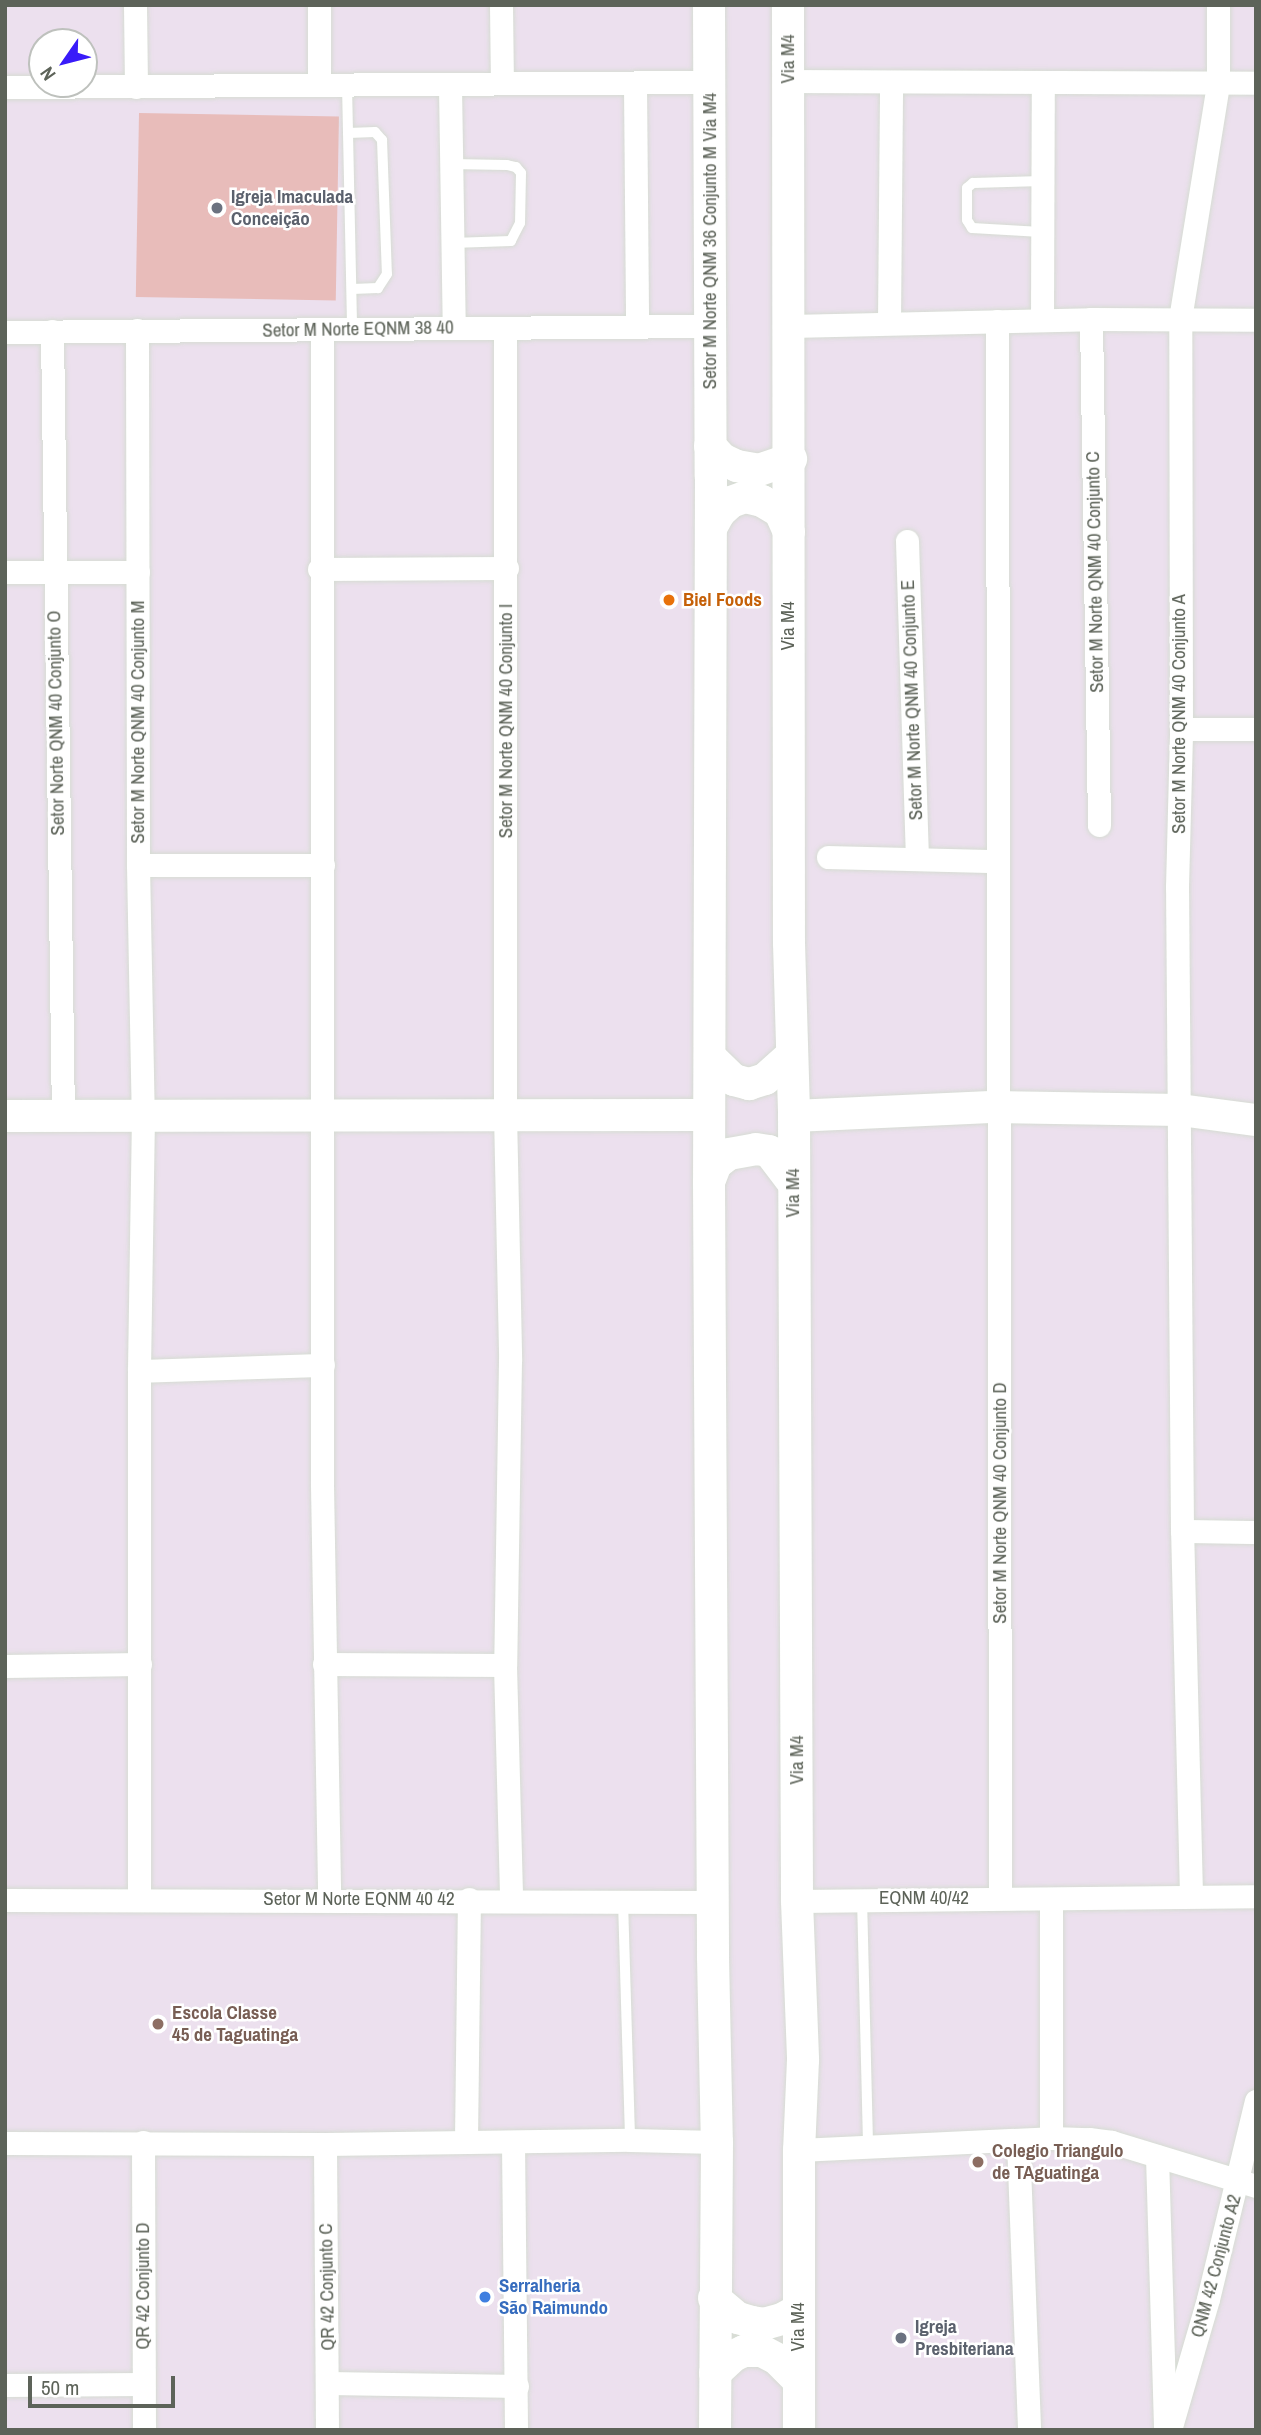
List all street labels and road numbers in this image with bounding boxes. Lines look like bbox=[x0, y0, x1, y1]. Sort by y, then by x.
street label: Via M4 bbox=[777, 34, 799, 84]
street label: Setor M Norte QNM 36 Conjunto M Via M4 bbox=[699, 93, 721, 389]
street label: Setor M Norte EQNM 38 40 bbox=[262, 316, 454, 342]
street label: Setor M Norte QNM 40 Conjunto C bbox=[1081, 451, 1109, 693]
street label: Setor M Norte QNM 40 Conjunto E bbox=[896, 579, 928, 821]
street label: Setor M Norte QNM 40 Conjunto A bbox=[1168, 594, 1190, 834]
street label: Setor M Norte QNM 40 Conjunto M bbox=[127, 600, 149, 844]
street label: Via M4 bbox=[777, 601, 799, 651]
street label: Setor M Norte QNM 40 Conjunto I bbox=[495, 604, 517, 838]
street label: Setor Norte QNM 40 Conjunto O bbox=[43, 610, 69, 836]
street label: Via M4 bbox=[782, 1168, 804, 1218]
street label: Setor M Norte QNM 40 Conjunto D bbox=[989, 1382, 1011, 1624]
street label: Via M4 bbox=[786, 1735, 808, 1785]
street label: EQNM 40/42 bbox=[879, 1887, 969, 1909]
street label: Setor M Norte EQNM 40 42 bbox=[263, 1888, 455, 1910]
street label: QNM 42 Conjunto A2 bbox=[1186, 2192, 1246, 2340]
street label: QR 42 Conjunto D bbox=[132, 2222, 154, 2350]
street label: QR 42 Conjunto C bbox=[314, 2223, 340, 2351]
street label: Via M4 bbox=[787, 2302, 809, 2352]

